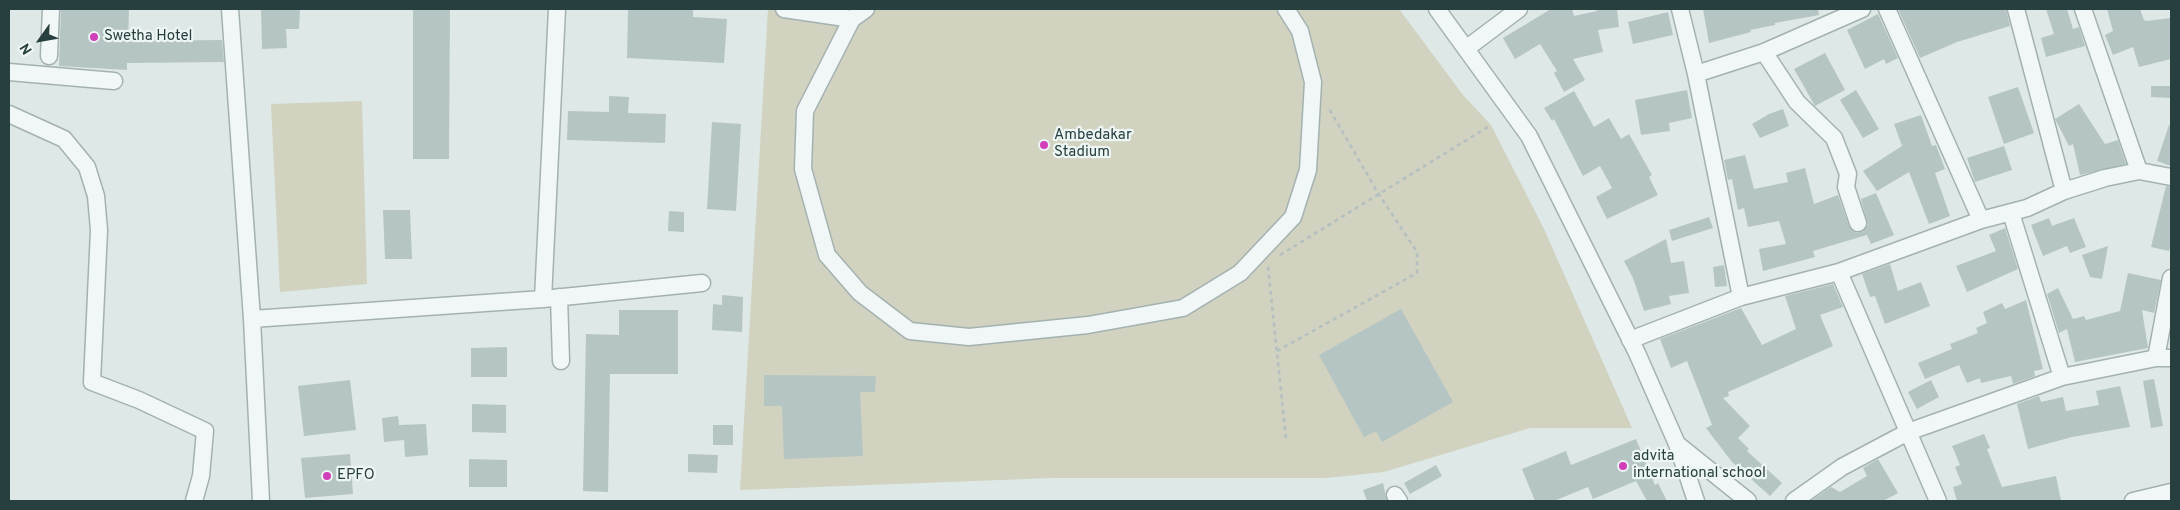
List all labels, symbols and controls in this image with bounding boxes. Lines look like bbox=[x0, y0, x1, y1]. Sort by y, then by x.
north arrow bbox=[15, 15, 65, 65]
place label: Swetha Hotel bbox=[104, 28, 193, 46]
marker: Swetha Hotel bbox=[88, 31, 100, 43]
text: N bbox=[17, 39, 37, 57]
place label: Ambedakar Stadium bbox=[1054, 127, 1132, 162]
marker: Ambedakar Stadium bbox=[1038, 139, 1050, 151]
place label: advita international school bbox=[1633, 448, 1766, 483]
marker: advita international school bbox=[1617, 460, 1629, 472]
place label: EPFO bbox=[337, 467, 375, 485]
marker: EPFO bbox=[321, 470, 333, 482]

